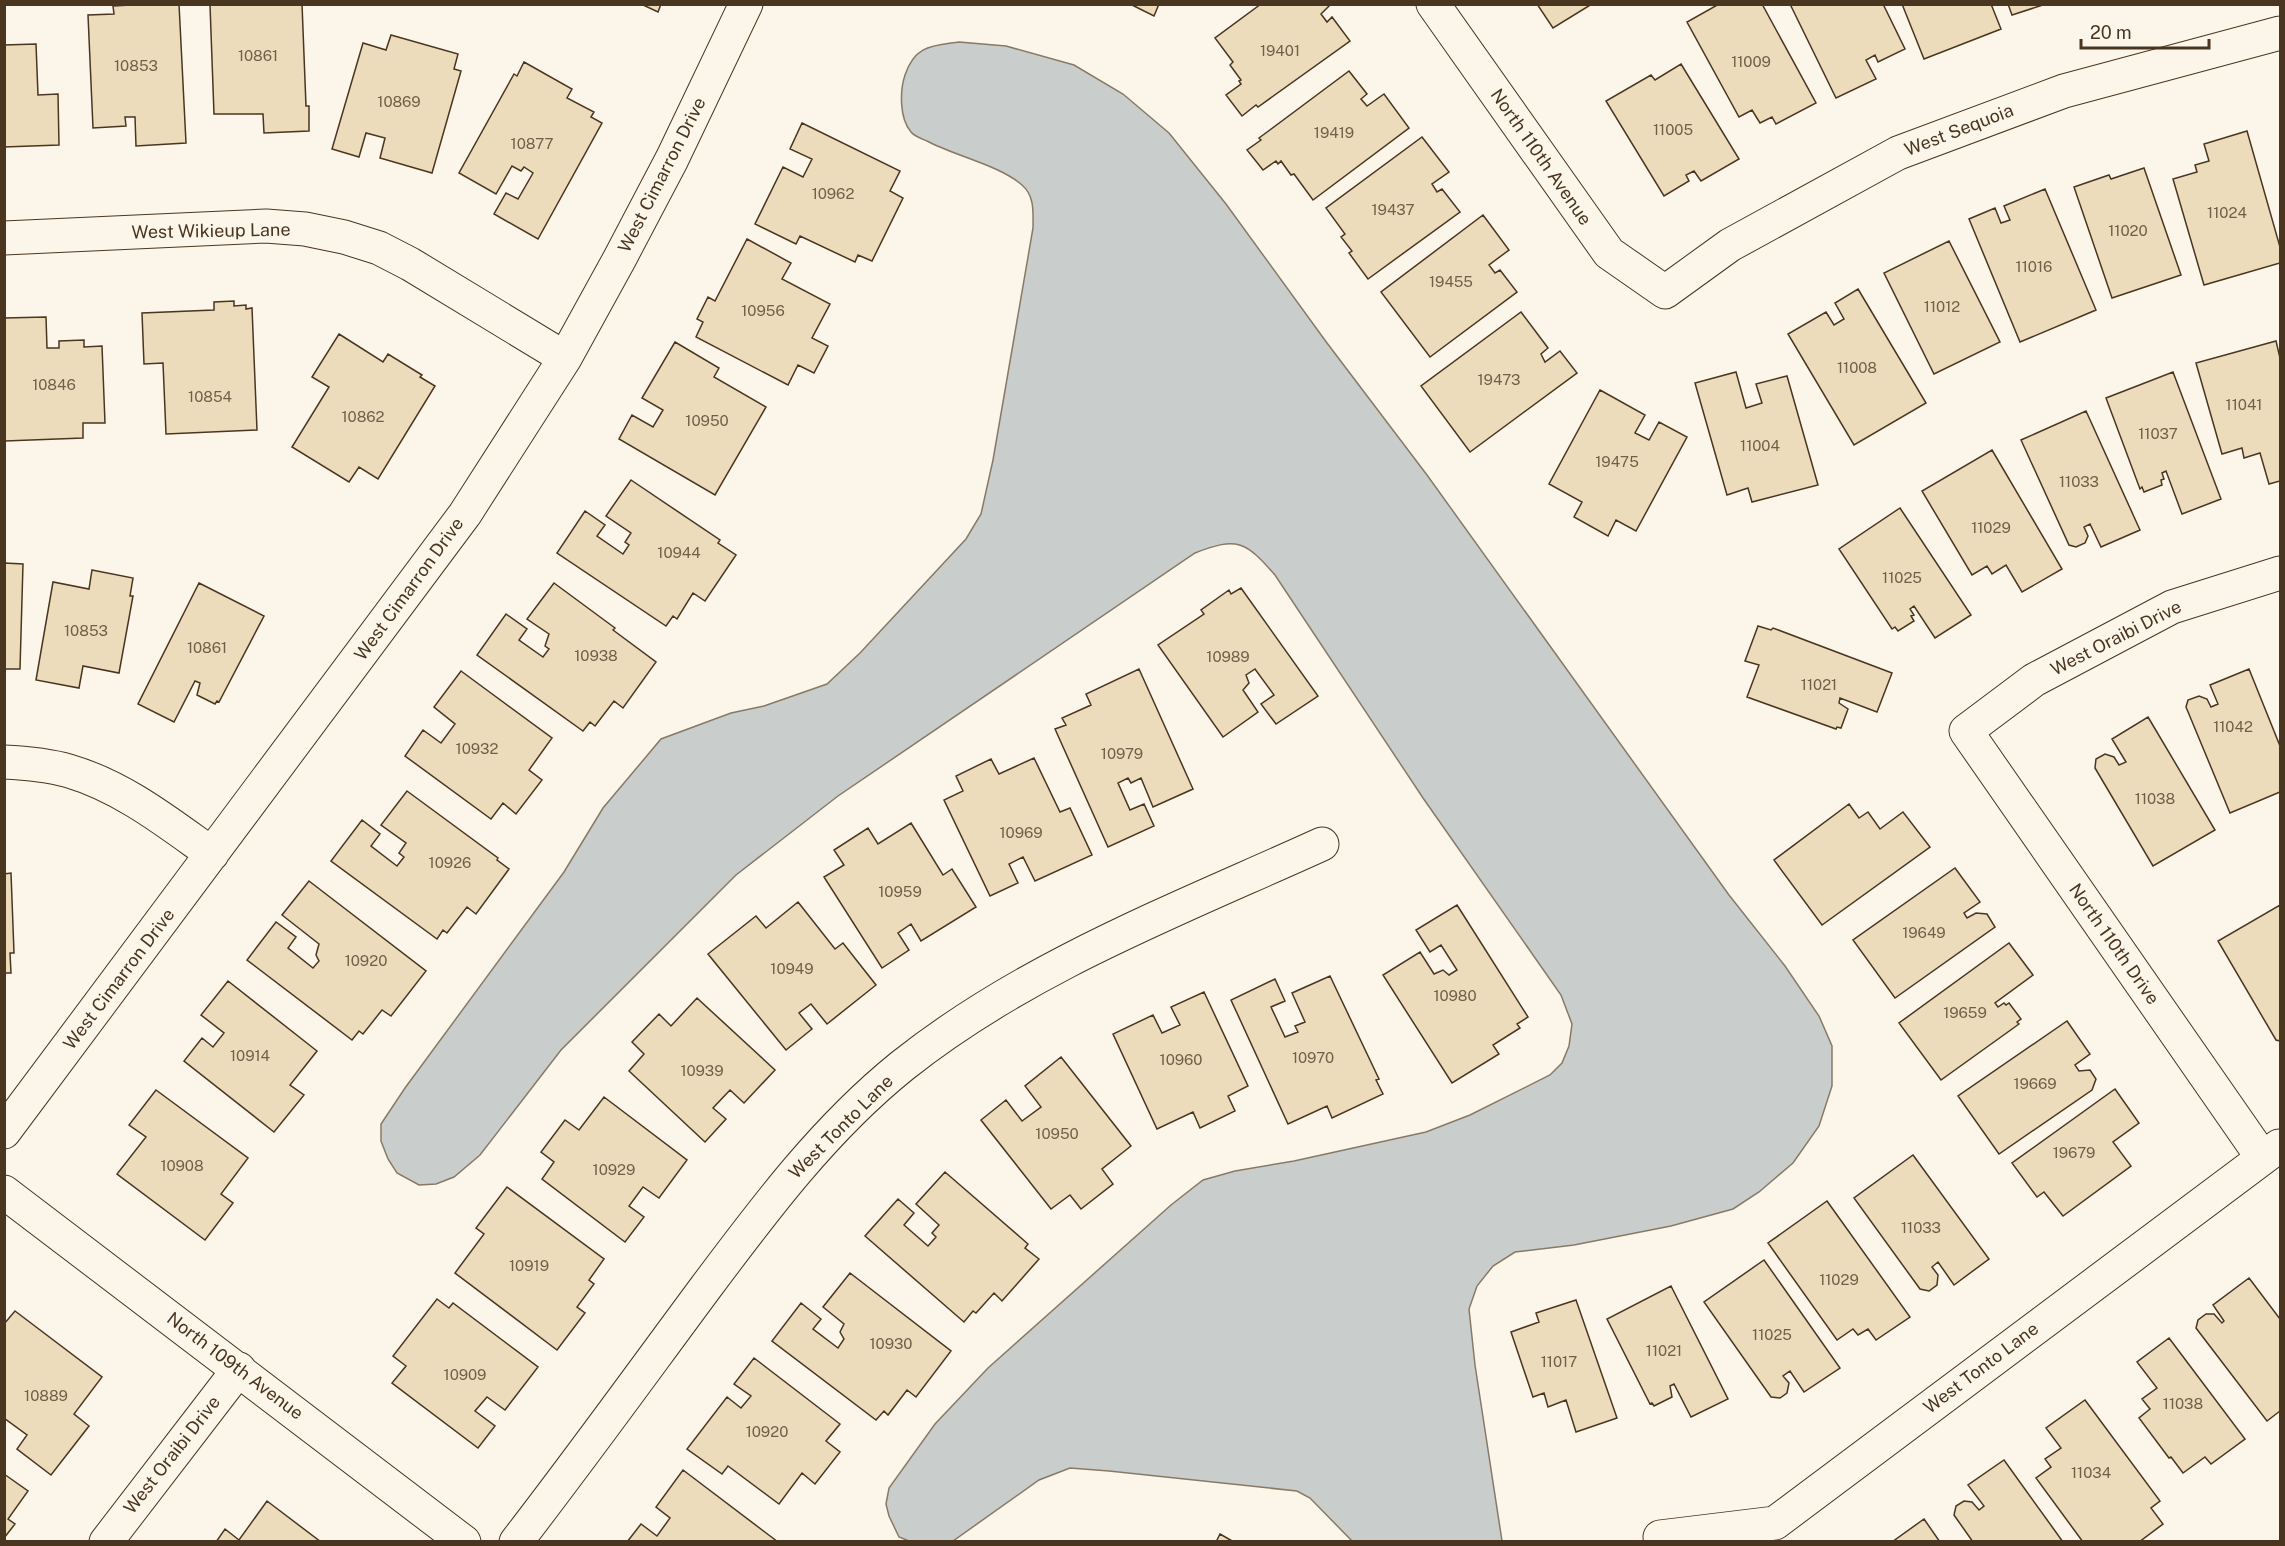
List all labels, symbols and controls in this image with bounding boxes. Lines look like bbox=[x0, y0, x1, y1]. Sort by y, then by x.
scale bar bbox=[2081, 12, 2208, 50]
text: 20 m bbox=[2090, 22, 2132, 43]
house number: 19401 bbox=[1260, 42, 1300, 59]
house number: 10861 bbox=[238, 47, 278, 64]
house number: 11009 bbox=[1731, 53, 1771, 70]
house number: 10853 bbox=[114, 57, 158, 74]
street label: North 110th Avenue bbox=[1487, 85, 1596, 229]
house number: 10869 bbox=[377, 93, 421, 110]
street label: West Cimarron Drive bbox=[613, 94, 710, 256]
street label: West Sequoia bbox=[1901, 99, 2016, 160]
house number: 11005 bbox=[1653, 121, 1693, 138]
house number: 19419 bbox=[1314, 124, 1354, 141]
house number: 10877 bbox=[511, 135, 553, 152]
house number: 10962 bbox=[812, 185, 854, 202]
house number: 19437 bbox=[1371, 201, 1415, 218]
house number: 11024 bbox=[2207, 204, 2247, 221]
street label: West Wikieup Lane bbox=[131, 219, 291, 242]
house number: 11020 bbox=[2108, 222, 2148, 239]
house number: 11016 bbox=[2016, 258, 2052, 275]
house number: 19455 bbox=[1429, 273, 1473, 290]
house number: 11012 bbox=[1924, 298, 1960, 315]
house number: 10956 bbox=[741, 302, 785, 319]
house number: 11008 bbox=[1837, 359, 1877, 376]
house number: 19473 bbox=[1477, 371, 1521, 388]
house number: 10846 bbox=[32, 376, 76, 393]
house number: 10854 bbox=[188, 388, 232, 405]
house number: 11041 bbox=[2226, 396, 2262, 413]
house number: 10862 bbox=[341, 408, 385, 425]
house number: 10950 bbox=[685, 412, 729, 429]
house number: 11037 bbox=[2138, 425, 2178, 442]
house number: 11004 bbox=[1740, 437, 1780, 454]
house number: 19475 bbox=[1595, 453, 1639, 470]
house number: 11033 bbox=[2059, 473, 2099, 490]
street label: West Cimarron Drive bbox=[350, 513, 467, 664]
house number: 11029 bbox=[1971, 519, 2011, 536]
house number: 10944 bbox=[657, 544, 701, 561]
house number: 11025 bbox=[1882, 569, 1922, 586]
street label: West Oraibi Drive bbox=[2047, 596, 2185, 680]
house number: 10853 bbox=[64, 622, 108, 639]
house number: 10861 bbox=[187, 639, 227, 656]
house number: 10938 bbox=[574, 647, 618, 664]
house number: 10989 bbox=[1206, 648, 1250, 665]
house number: 11021 bbox=[1801, 676, 1837, 693]
house number: 11042 bbox=[2213, 718, 2253, 735]
house number: 10932 bbox=[456, 740, 498, 757]
house number: 10979 bbox=[1101, 745, 1143, 762]
house number: 11038 bbox=[2135, 790, 2175, 807]
house number: 10969 bbox=[999, 824, 1043, 841]
house number: 10926 bbox=[429, 854, 471, 871]
street label: North 110th Drive bbox=[2065, 879, 2164, 1008]
house number: 10959 bbox=[878, 883, 922, 900]
street label: West Cimarron Drive bbox=[59, 904, 178, 1053]
house number: 19649 bbox=[1902, 924, 1946, 941]
house number: 10920 bbox=[345, 952, 387, 969]
house number: 10949 bbox=[770, 960, 814, 977]
house number: 10980 bbox=[1433, 987, 1477, 1004]
house number: 19659 bbox=[1943, 1004, 1987, 1021]
house number: 10914 bbox=[230, 1047, 270, 1064]
house number: 10970 bbox=[1292, 1049, 1334, 1066]
house number: 10960 bbox=[1160, 1051, 1202, 1068]
house number: 10939 bbox=[680, 1062, 724, 1079]
street label: West Tonto Lane bbox=[784, 1070, 897, 1183]
house number: 19669 bbox=[2013, 1075, 2057, 1092]
house number: 10950 bbox=[1035, 1125, 1079, 1142]
house number: 19679 bbox=[2053, 1144, 2095, 1161]
house number: 10908 bbox=[160, 1157, 204, 1174]
house number: 10929 bbox=[593, 1161, 635, 1178]
house number: 11033 bbox=[1901, 1219, 1941, 1236]
house number: 10919 bbox=[509, 1257, 549, 1274]
house number: 11029 bbox=[1819, 1271, 1859, 1288]
street label: North 109th Avenue bbox=[163, 1308, 308, 1424]
street label: West Tonto Lane bbox=[1919, 1318, 2042, 1418]
house number: 11025 bbox=[1752, 1326, 1792, 1343]
house number: 10930 bbox=[870, 1335, 913, 1352]
house number: 11021 bbox=[1646, 1342, 1682, 1359]
house number: 11017 bbox=[1541, 1353, 1577, 1370]
house number: 10909 bbox=[444, 1366, 486, 1383]
house number: 10889 bbox=[24, 1387, 68, 1404]
street label: West Oraibi Drive bbox=[119, 1392, 224, 1518]
house number: 11038 bbox=[2163, 1395, 2203, 1412]
house number: 10920 bbox=[746, 1423, 788, 1440]
house number: 11034 bbox=[2071, 1464, 2111, 1481]

